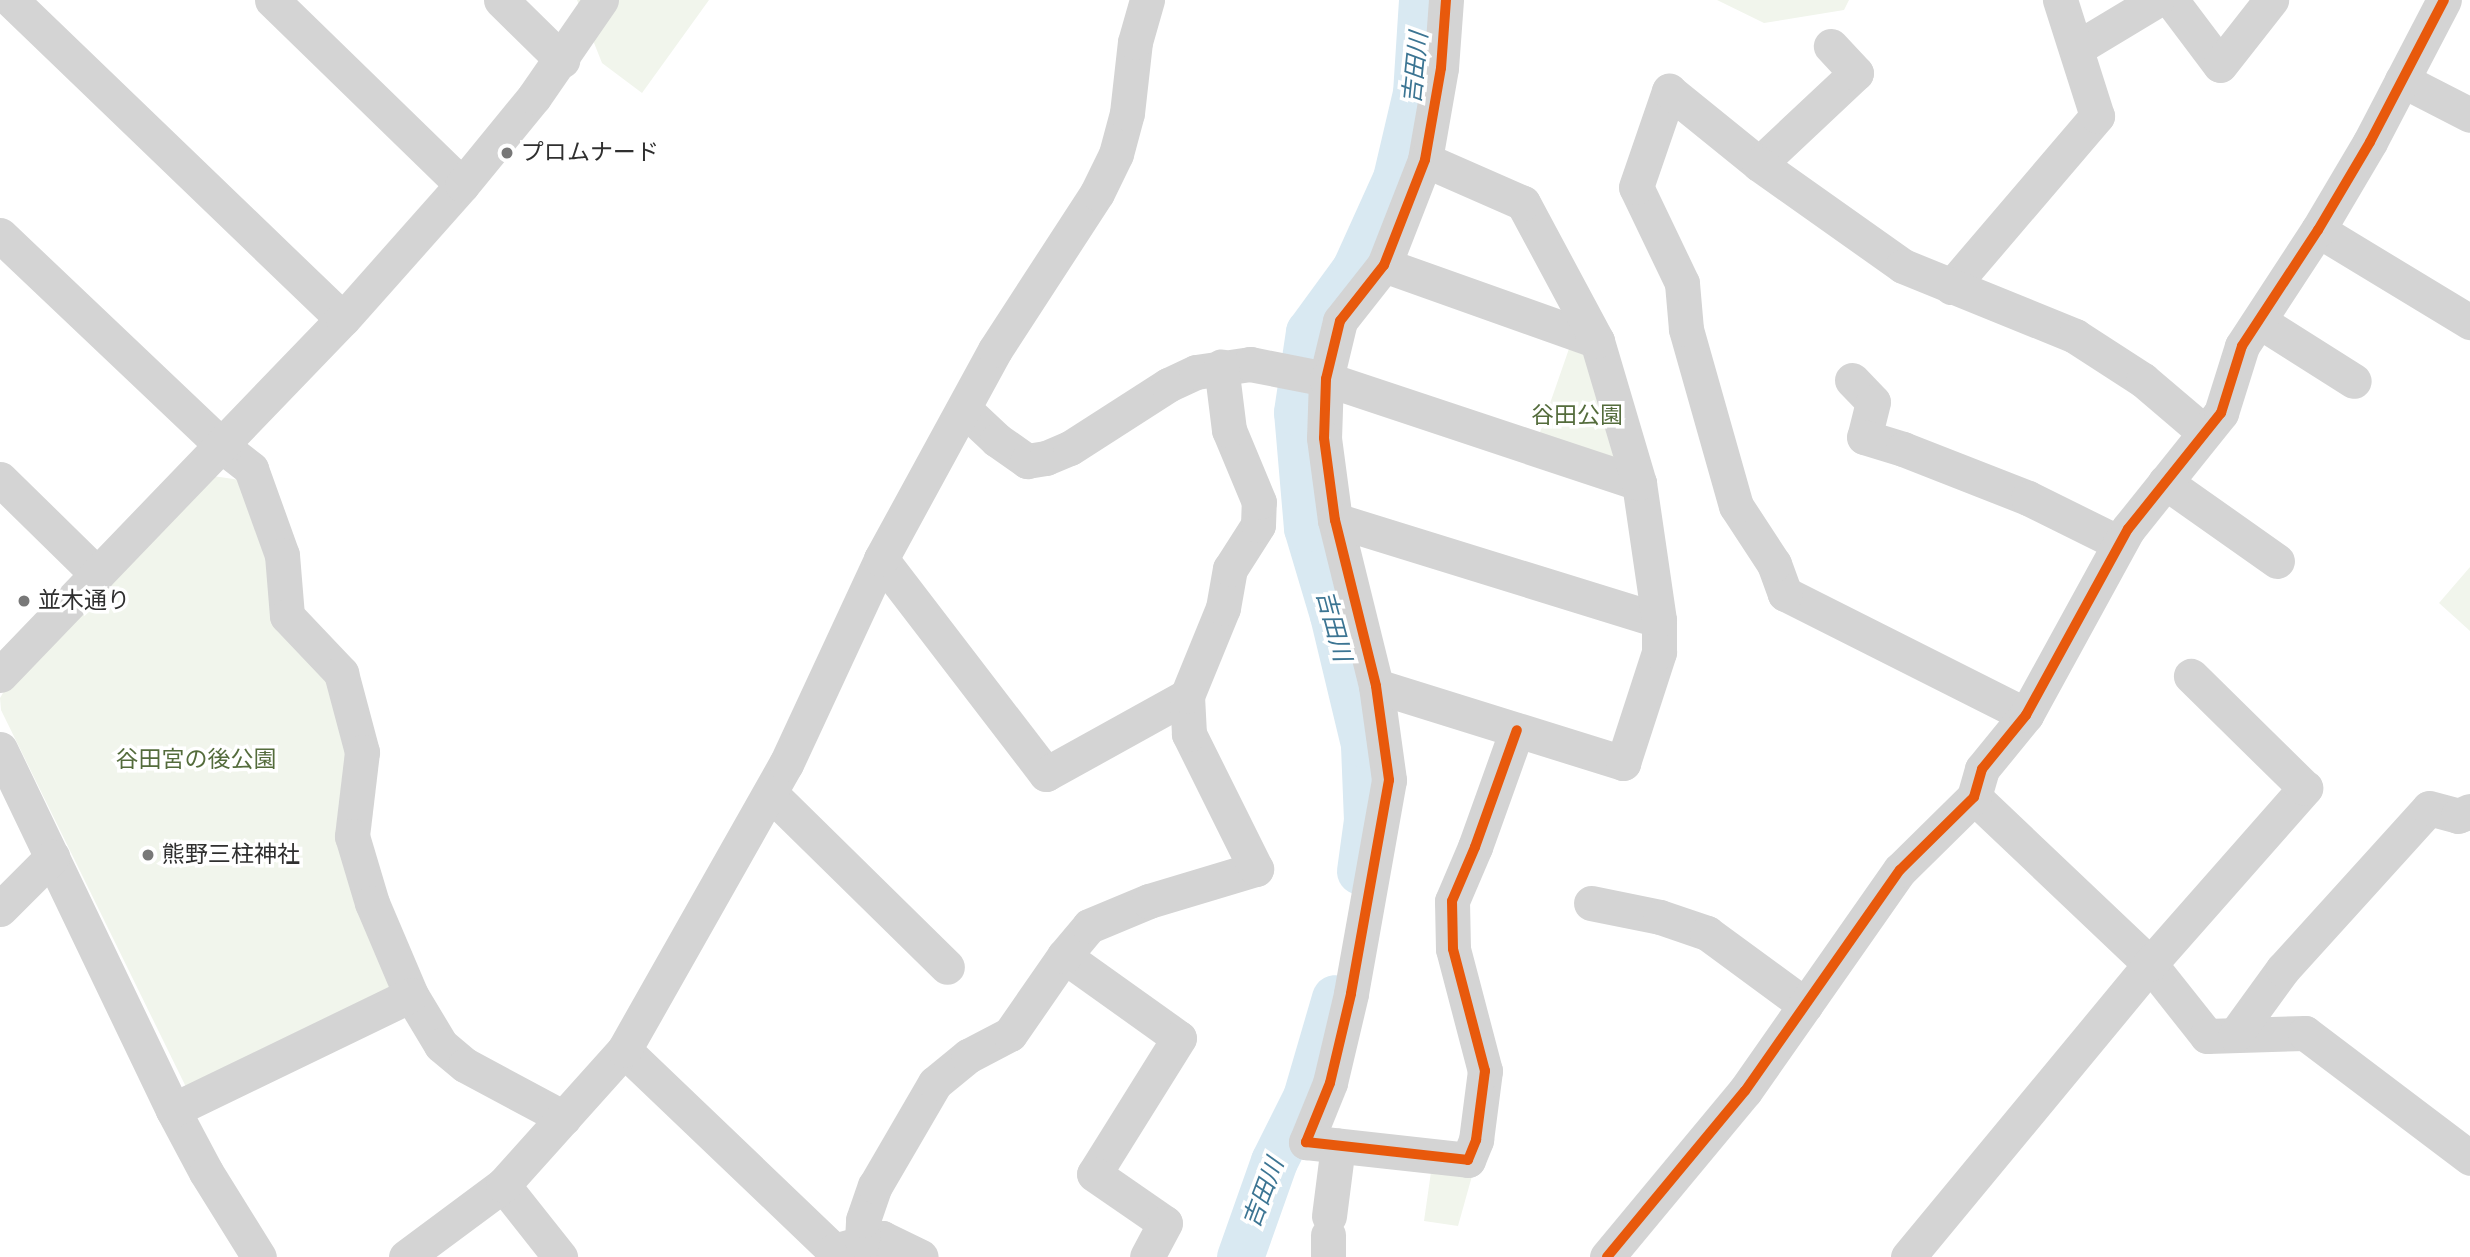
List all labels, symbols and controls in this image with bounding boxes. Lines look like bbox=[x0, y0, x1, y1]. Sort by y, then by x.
water label: 吉田川 bbox=[1398, 31, 1434, 105]
place label: プロムナード bbox=[521, 139, 659, 167]
marker: プロムナード bbox=[499, 145, 515, 161]
park label: 谷田公園 bbox=[1531, 402, 1623, 430]
place label: 並木通り bbox=[38, 587, 130, 615]
water label: 吉田川 bbox=[1310, 587, 1356, 665]
marker: 並木通り bbox=[16, 593, 32, 609]
park label: 谷田宮の後公園 bbox=[116, 746, 276, 774]
place label: 熊野三柱神社 bbox=[162, 841, 300, 869]
marker: 熊野三柱神社 bbox=[140, 847, 156, 863]
water label: 吉田川 bbox=[1238, 1154, 1290, 1232]

